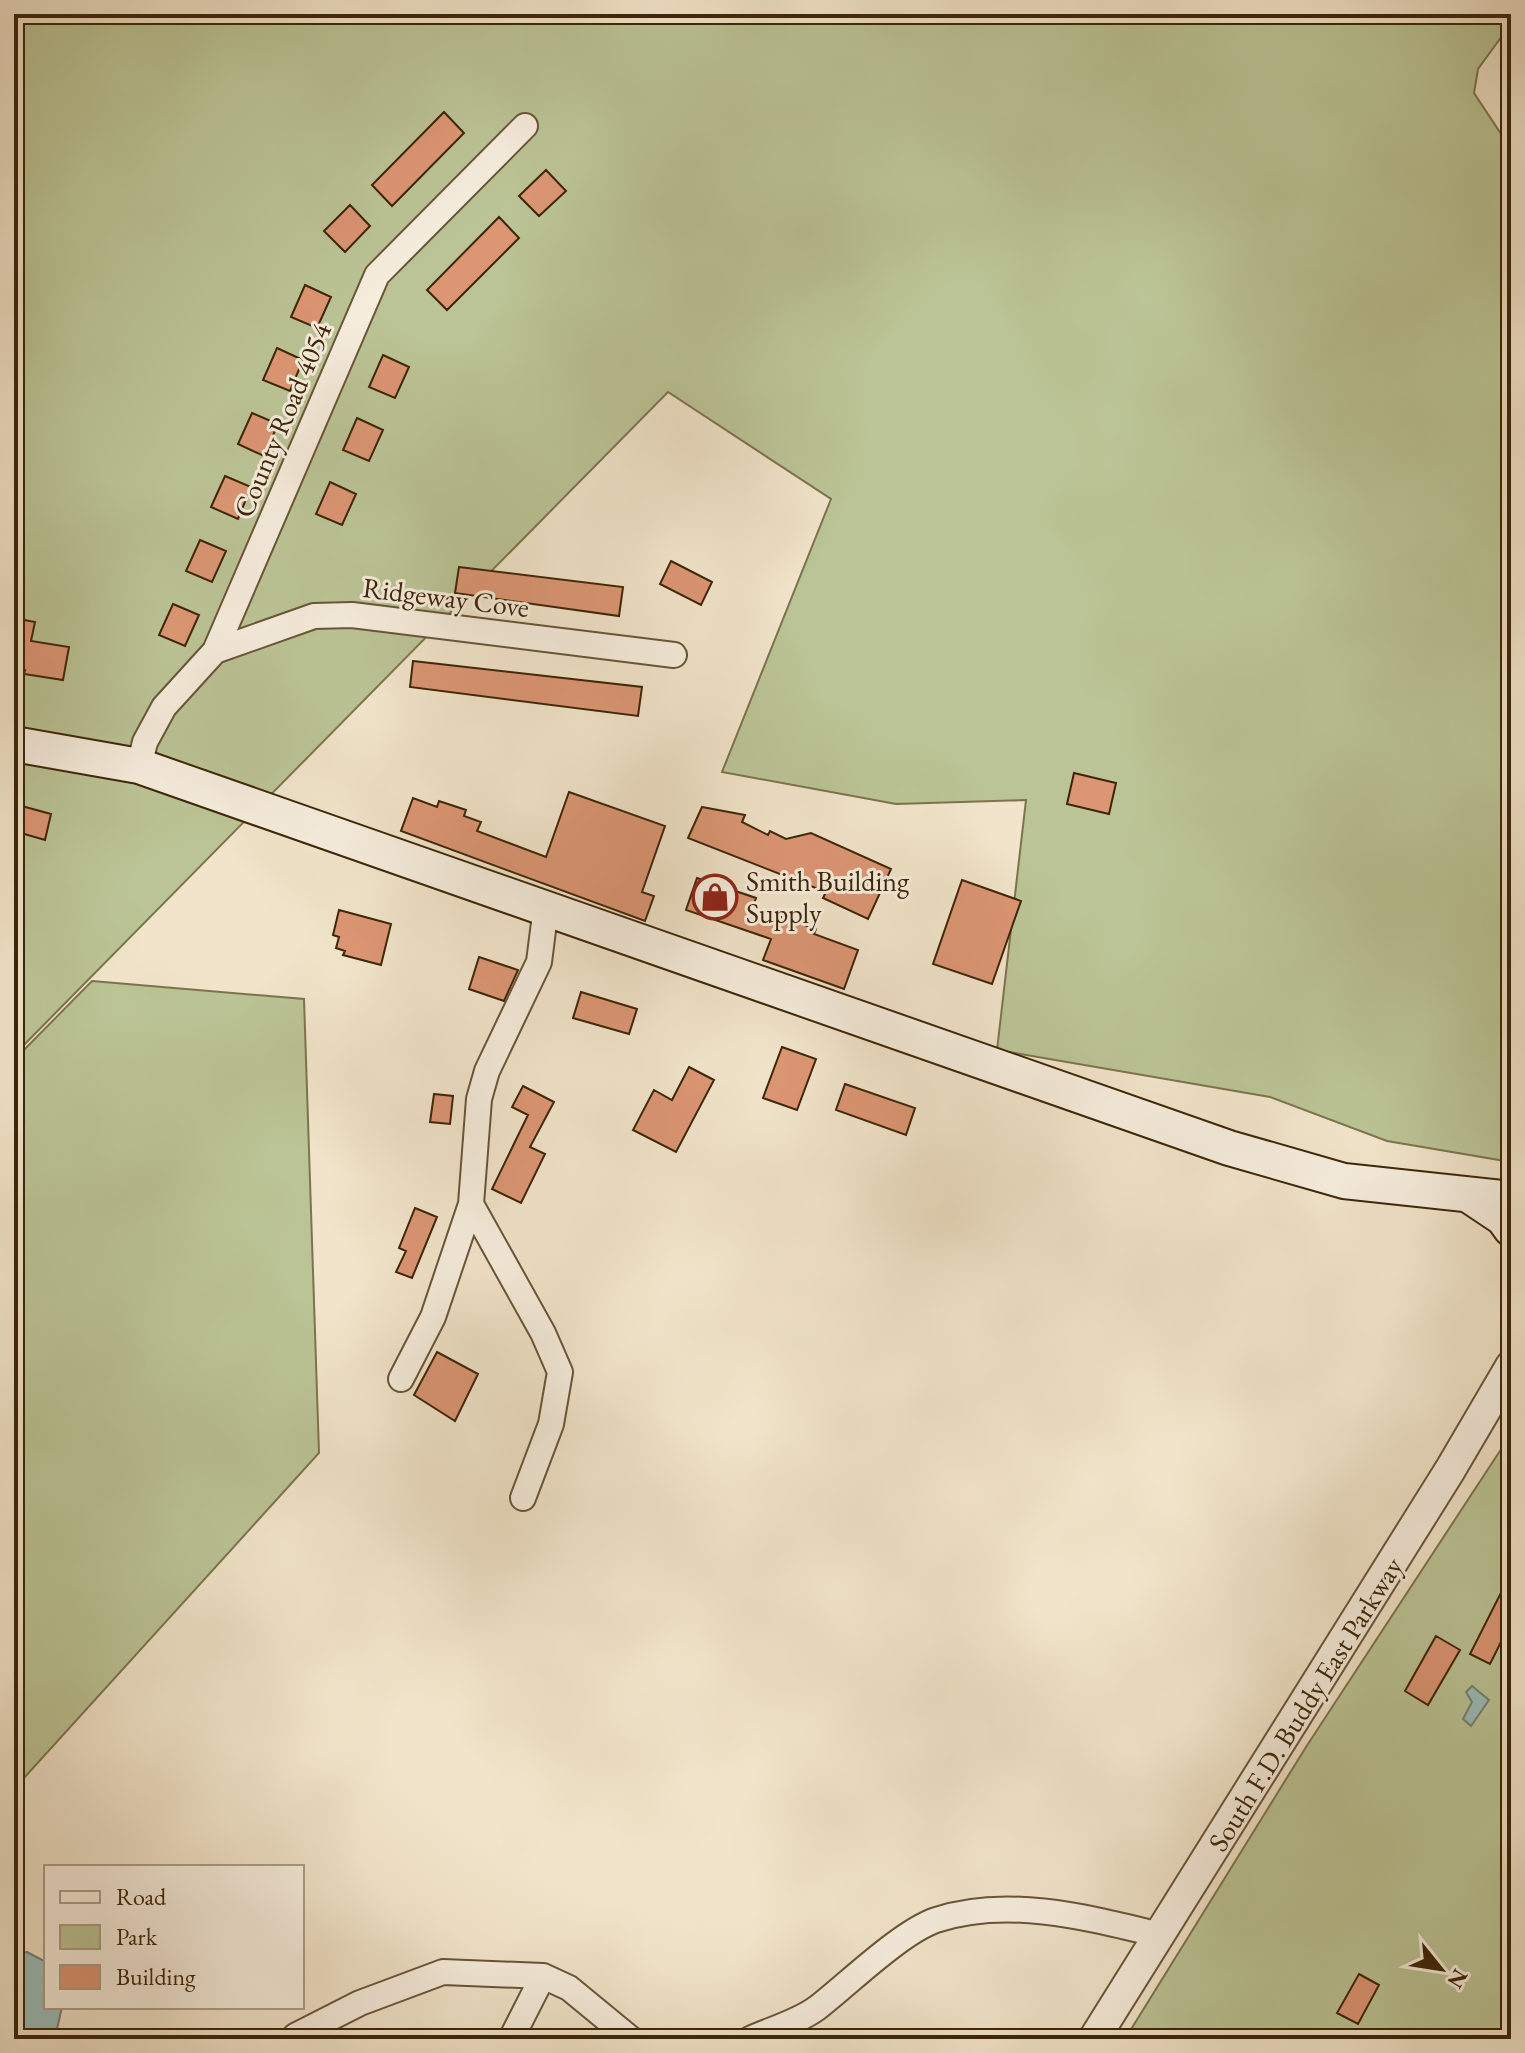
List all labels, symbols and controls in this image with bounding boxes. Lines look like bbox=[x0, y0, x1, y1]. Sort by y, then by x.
street label: County Road 4054 bbox=[225, 317, 339, 523]
street label: Ridgeway Cove bbox=[361, 569, 531, 625]
place label: Smith Building Supply bbox=[746, 863, 910, 931]
shop icon: Smith Building Supply bbox=[691, 873, 739, 921]
street label: South F.D. Buddy East Parkway bbox=[1200, 1550, 1411, 1858]
legend bbox=[44, 1865, 304, 2009]
text: Road bbox=[116, 1881, 167, 1912]
text: Park bbox=[116, 1921, 158, 1952]
north arrow bbox=[1401, 1929, 1481, 2009]
text: Building bbox=[116, 1961, 196, 1992]
text: N bbox=[1441, 1964, 1475, 1994]

